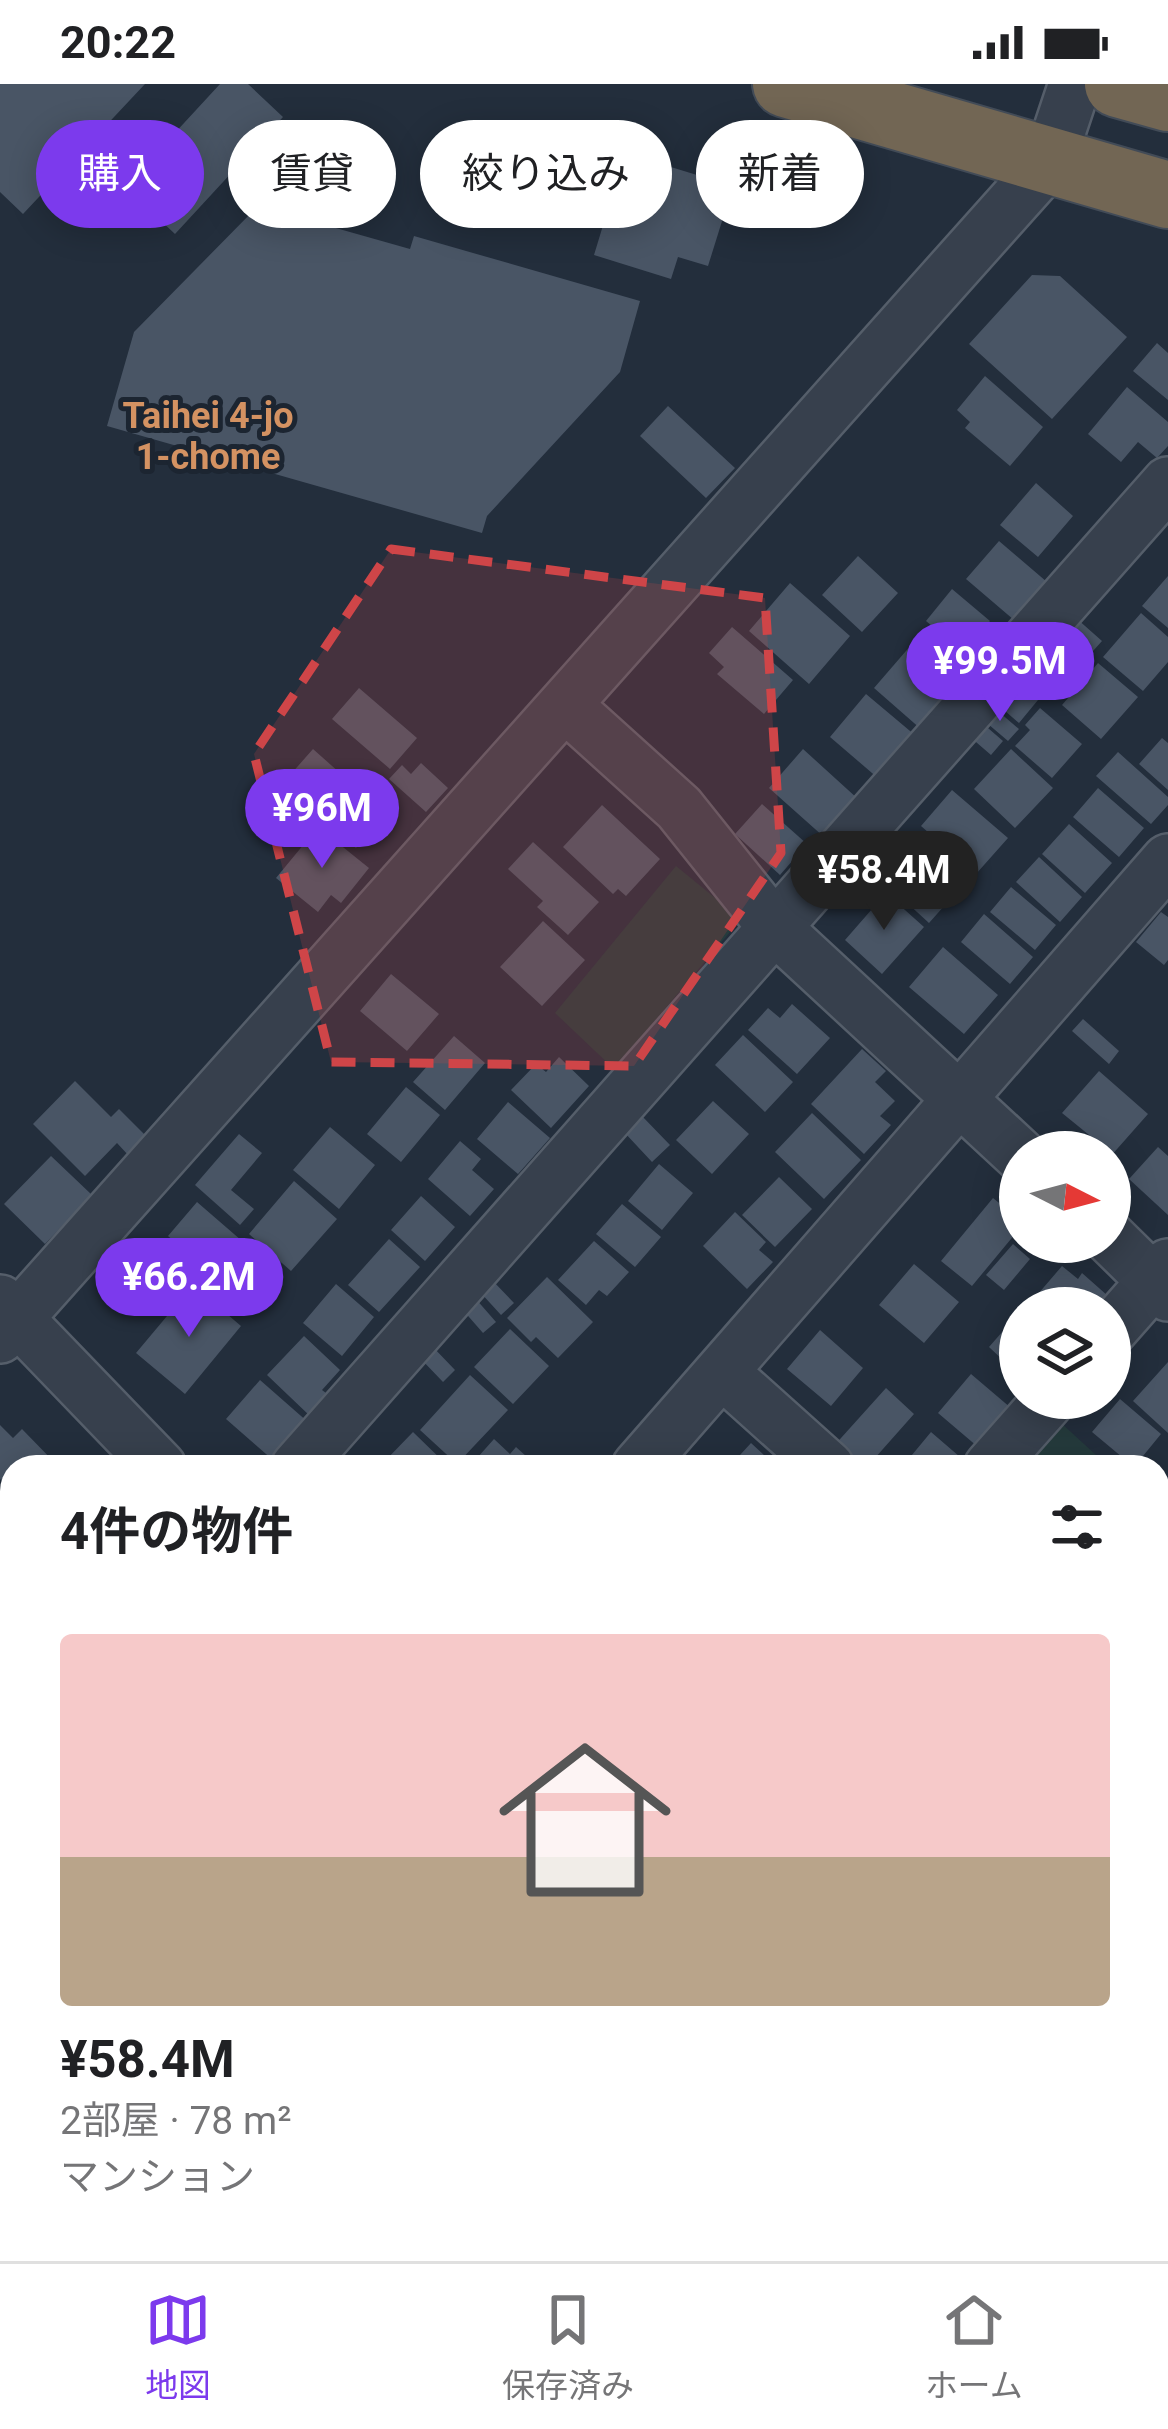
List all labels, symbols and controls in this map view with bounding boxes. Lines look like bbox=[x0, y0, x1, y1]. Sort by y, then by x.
text: 20:22 bbox=[60, 16, 176, 69]
chip: 購入 bbox=[36, 120, 204, 228]
chip: 賃貸 bbox=[228, 120, 396, 228]
chip: 絞り込み bbox=[420, 120, 672, 228]
chip: 新着 bbox=[696, 120, 864, 228]
district label: Taihei 4-jo 1-chome bbox=[122, 395, 294, 478]
pin: ¥99.5M bbox=[902, 622, 1098, 724]
text: ¥99.5M bbox=[933, 638, 1067, 684]
pin: ¥96M bbox=[251, 769, 393, 871]
text: ¥96M bbox=[272, 785, 372, 831]
pin: ¥58.4M bbox=[786, 831, 982, 933]
text: ¥58.4M bbox=[817, 847, 951, 893]
north arrow bbox=[999, 1131, 1131, 1263]
map controls bbox=[999, 1131, 1131, 1419]
pin: ¥66.2M bbox=[91, 1238, 287, 1340]
text: ¥66.2M bbox=[122, 1254, 256, 1300]
button: layers bbox=[999, 1287, 1131, 1419]
icon: filters bbox=[1044, 1494, 1110, 1560]
text: 4件の物件 bbox=[60, 1502, 293, 1561]
icon: home bbox=[477, 1712, 693, 1928]
text: ¥58.4M bbox=[60, 2030, 235, 2089]
text: 2部屋 · 78 m² bbox=[60, 2098, 291, 2144]
text: マンション bbox=[60, 2154, 255, 2200]
tab: 地図 bbox=[145, 2287, 211, 2407]
tab: 保存済み bbox=[502, 2287, 634, 2407]
tab: ホーム bbox=[925, 2287, 1023, 2407]

